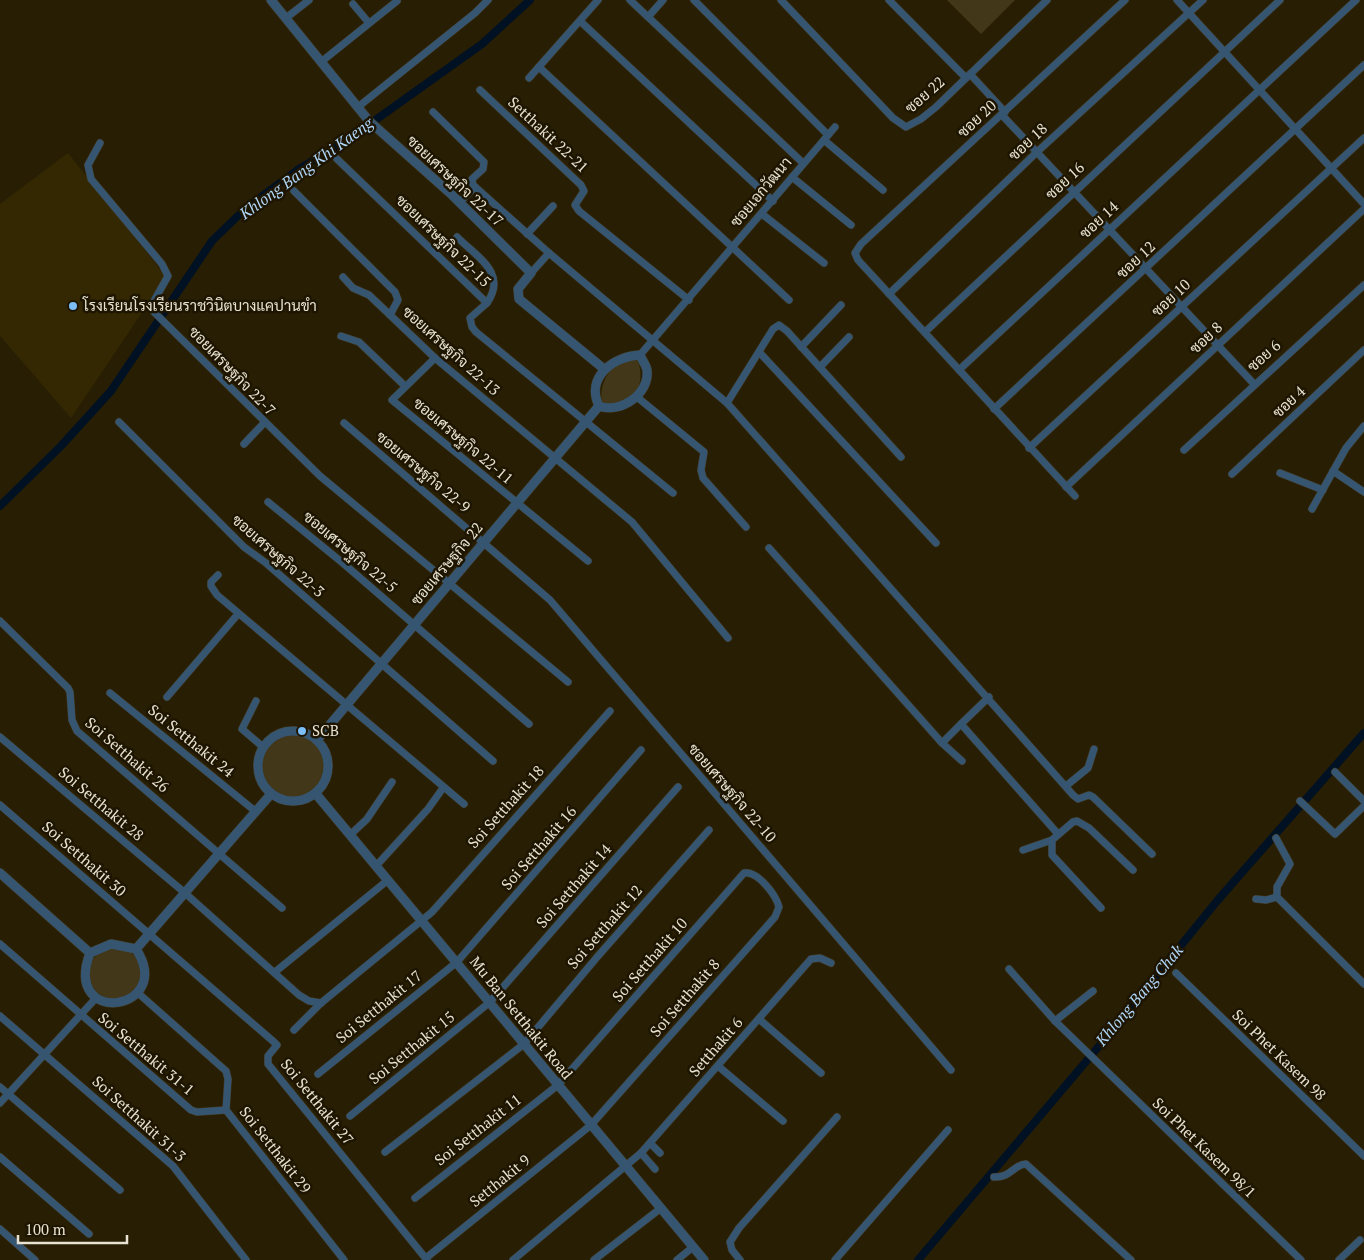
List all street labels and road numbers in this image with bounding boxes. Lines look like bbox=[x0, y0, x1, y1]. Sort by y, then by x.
street label: ซอย 22 bbox=[900, 72, 948, 117]
street label: Setthakit 22-21 bbox=[504, 92, 593, 177]
street label: ซอย 20 bbox=[953, 95, 1000, 141]
street label: ซอย 18 bbox=[1004, 118, 1051, 164]
street label: ซอยเศรษฐกิจ 22-17 bbox=[403, 130, 508, 231]
street label: ซอยเอกวัฒนา bbox=[725, 152, 795, 231]
street label: ซอย 16 bbox=[1041, 157, 1088, 203]
street label: ซอยเศรษฐกิจ 22-15 bbox=[391, 190, 496, 292]
street label: ซอย 14 bbox=[1075, 196, 1122, 242]
street label: ซอย 12 bbox=[1112, 236, 1159, 282]
street label: ซอย 10 bbox=[1147, 274, 1194, 320]
street label: ซอยเศรษฐกิจ 22-13 bbox=[398, 301, 505, 400]
street label: ซอย 8 bbox=[1185, 317, 1226, 358]
street label: ซอยเศรษฐกิจ 22-7 bbox=[184, 321, 280, 420]
street label: ซอย 6 bbox=[1242, 335, 1284, 375]
street label: ซอย 4 bbox=[1268, 381, 1309, 422]
street label: ซอยเศรษฐกิจ 22-11 bbox=[409, 392, 518, 489]
street label: ซอยเศรษฐกิจ 22-9 bbox=[372, 426, 475, 517]
street label: ซอยเศรษฐกิจ 22-5 bbox=[299, 506, 402, 597]
street label: ซอยเศรษฐกิจ 22-3 bbox=[227, 509, 329, 602]
street label: ซอยเศรษฐกิจ 22 bbox=[406, 518, 488, 610]
street label: Soi Setthakit 24 bbox=[145, 699, 239, 781]
street label: Soi Setthakit 26 bbox=[81, 712, 174, 796]
street label: ซอยเศรษฐกิจ 22-10 bbox=[684, 739, 781, 847]
street label: Soi Setthakit 18 bbox=[463, 761, 548, 852]
street label: Soi Setthakit 28 bbox=[55, 762, 148, 845]
street label: Soi Setthakit 16 bbox=[496, 801, 580, 894]
street label: Soi Setthakit 30 bbox=[38, 816, 131, 900]
street label: Soi Setthakit 14 bbox=[531, 839, 615, 932]
street label: Soi Setthakit 12 bbox=[562, 880, 646, 973]
street label: Soi Setthakit 10 bbox=[607, 913, 691, 1006]
street label: Mu Ban Setthakit Road bbox=[466, 952, 578, 1083]
street label: Soi Setthakit 8 bbox=[645, 954, 724, 1041]
street label: Soi Setthakit 17 bbox=[331, 965, 425, 1047]
street label: Soi Phet Kasem 98 bbox=[1229, 1004, 1331, 1104]
street label: Soi Setthakit 15 bbox=[364, 1006, 458, 1088]
street label: Soi Setthakit 31-1 bbox=[94, 1007, 199, 1099]
street label: Setthakit 6 bbox=[684, 1012, 747, 1080]
street label: Soi Setthakit 27 bbox=[277, 1054, 359, 1148]
street label: Soi Setthakit 31-3 bbox=[89, 1071, 191, 1166]
street label: Soi Setthakit 11 bbox=[430, 1089, 525, 1169]
street label: Soi Phet Kasem 98/1 bbox=[1149, 1093, 1261, 1202]
street label: Soi Setthakit 29 bbox=[236, 1102, 316, 1197]
street label: Setthakit 9 bbox=[465, 1150, 534, 1211]

